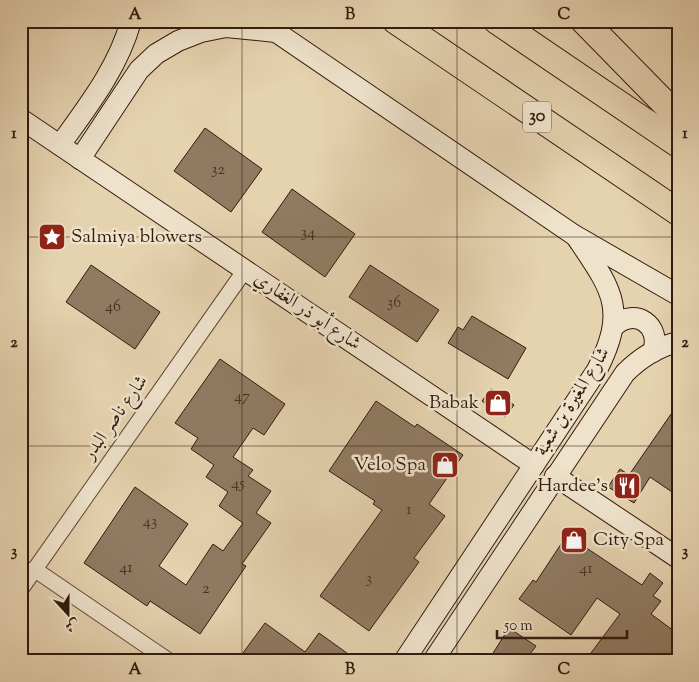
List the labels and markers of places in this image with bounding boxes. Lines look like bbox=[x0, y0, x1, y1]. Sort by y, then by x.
place icon: Salmiya blowers bbox=[37, 222, 67, 252]
place label: Salmiya blowers bbox=[71, 224, 202, 251]
shop icon: Babak bbox=[483, 388, 513, 418]
place label: Babak bbox=[429, 390, 480, 417]
shop icon: Velo Spa bbox=[430, 450, 460, 480]
place label: Velo Spa bbox=[354, 452, 426, 479]
restaurant icon: Hardee's bbox=[612, 471, 642, 501]
place label: Hardee's bbox=[537, 473, 608, 500]
shop icon: City Spa bbox=[559, 525, 589, 555]
place label: City Spa bbox=[593, 527, 664, 554]

